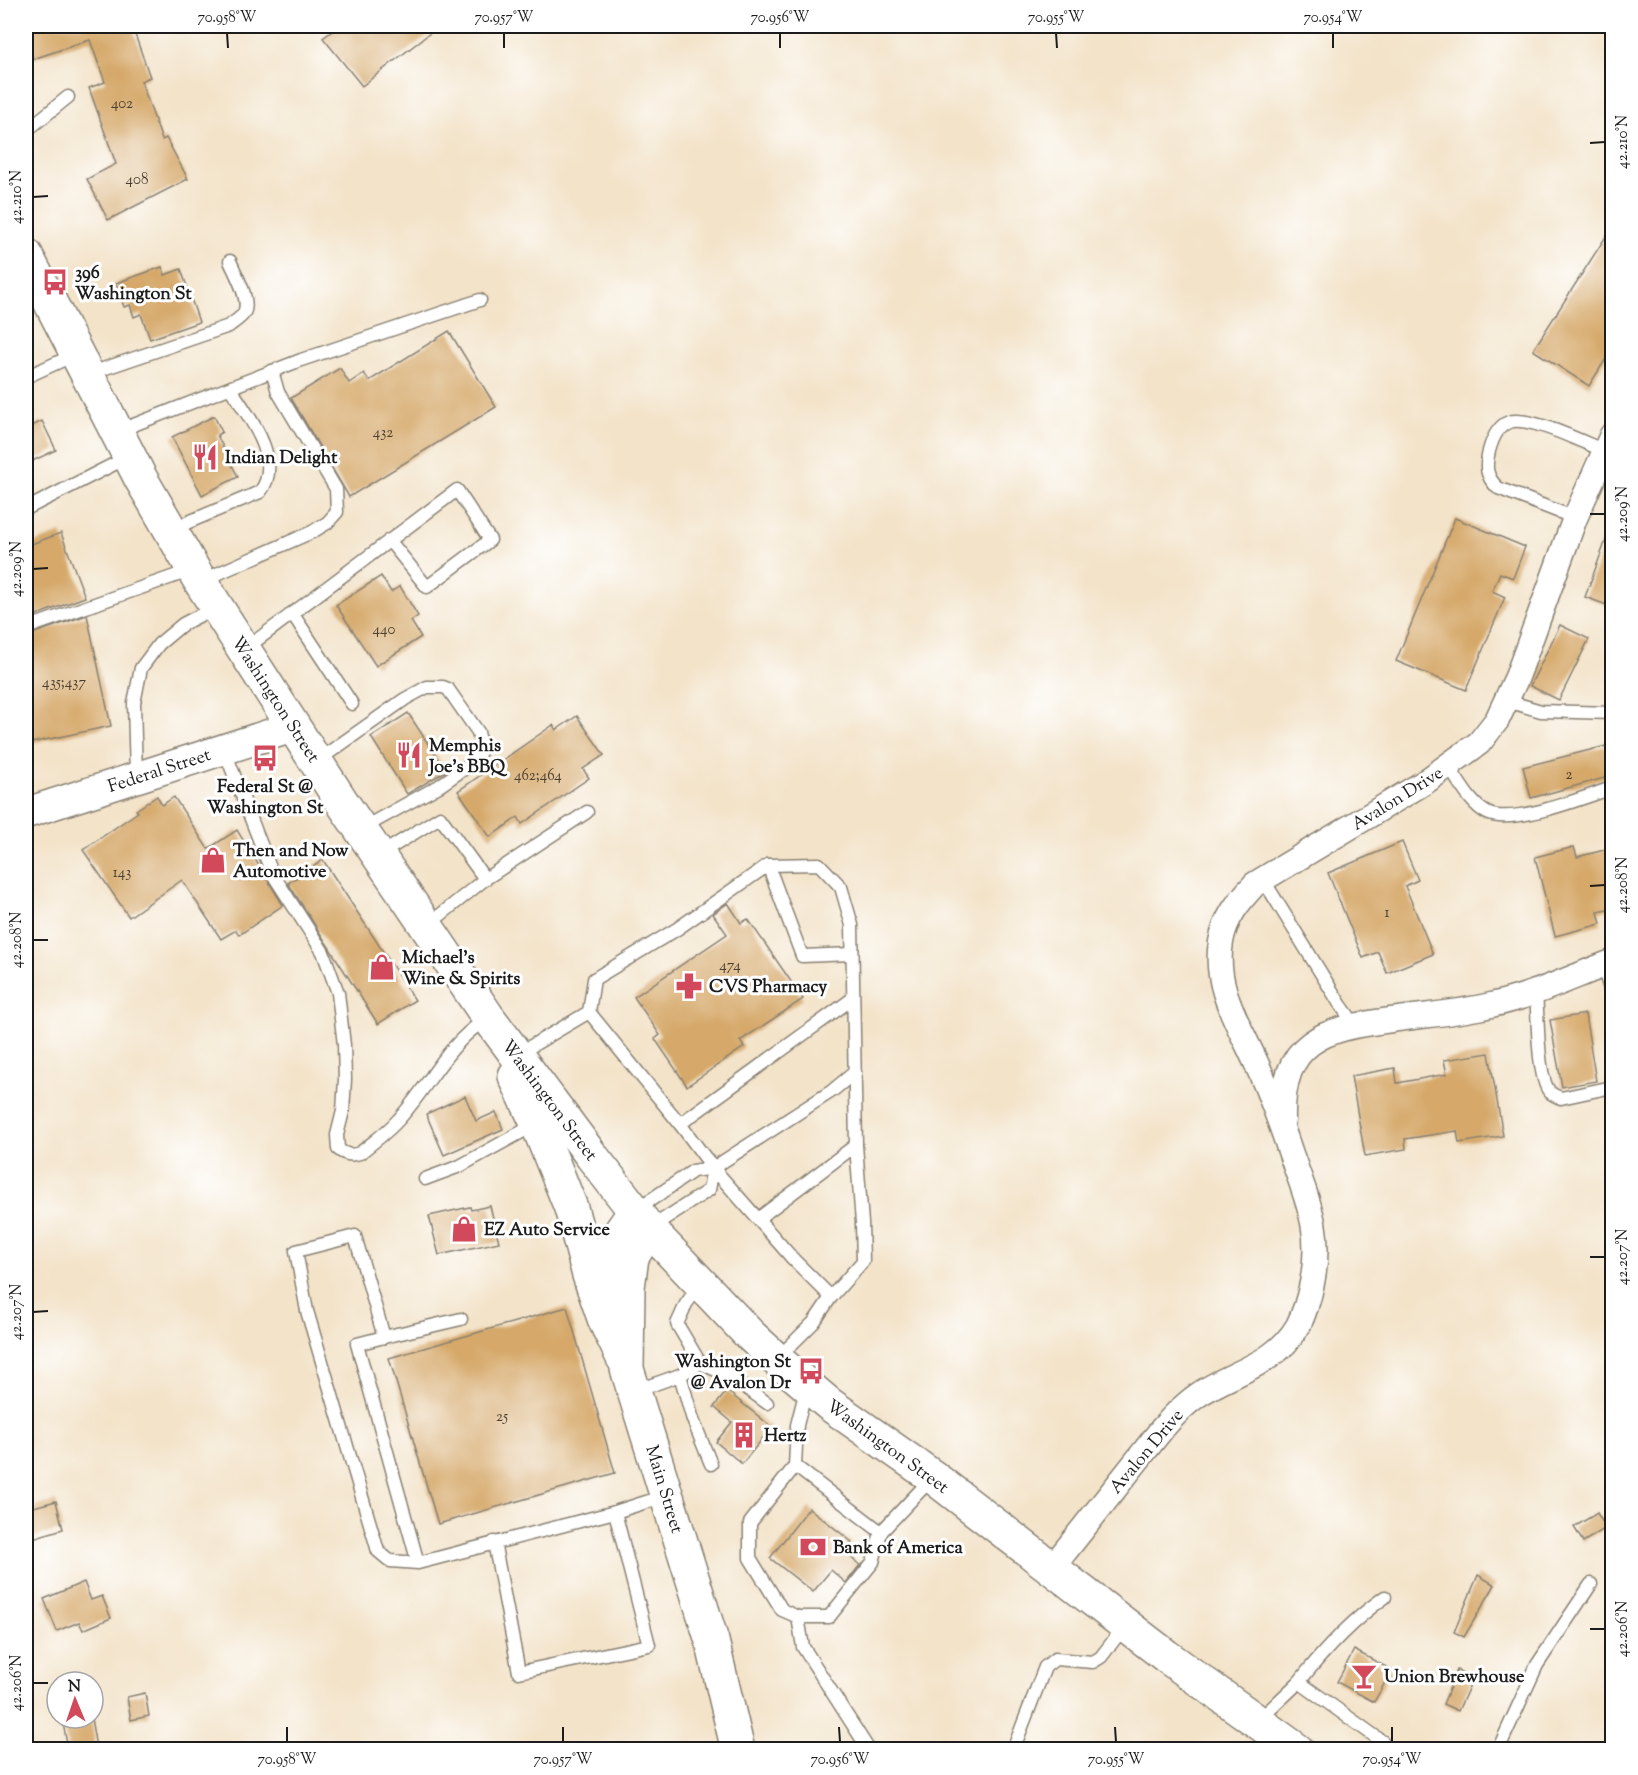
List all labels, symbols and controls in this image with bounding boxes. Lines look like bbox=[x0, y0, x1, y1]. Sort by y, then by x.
text: 70.958°W bbox=[198, 8, 257, 29]
text: 70.957°W bbox=[475, 8, 534, 29]
text: 70.956°W bbox=[751, 8, 810, 29]
text: 70.955°W bbox=[1028, 8, 1085, 29]
text: 70.954°W bbox=[1304, 8, 1363, 29]
house number: 402 bbox=[111, 94, 133, 115]
text: 42.210°N bbox=[1613, 115, 1634, 169]
text: 42.210°N bbox=[7, 170, 28, 224]
house number: 408 bbox=[126, 170, 148, 191]
place label: 396 Washington St bbox=[75, 261, 192, 308]
bus stop icon: 396 Washington St bbox=[40, 267, 70, 297]
house number: 432 bbox=[373, 423, 393, 444]
restaurant icon: Indian Delight bbox=[190, 442, 220, 472]
place label: Indian Delight bbox=[225, 446, 338, 472]
text: 42.209°N bbox=[1613, 486, 1634, 542]
text: 42.209°N bbox=[7, 541, 28, 597]
house number: 440 bbox=[373, 620, 396, 641]
street label: Washington Street bbox=[224, 632, 325, 768]
house number: 435;437 bbox=[42, 673, 86, 694]
place label: Memphis Joe's BBQ bbox=[427, 734, 508, 781]
restaurant icon: Memphis Joe's BBQ bbox=[394, 740, 424, 770]
street label: Federal Street bbox=[105, 743, 214, 801]
bus stop icon: Federal St @ Washington St bbox=[250, 743, 280, 773]
street label: Avalon Drive bbox=[1347, 761, 1449, 838]
house number: 2 bbox=[1565, 765, 1573, 786]
house number: 462;464 bbox=[514, 766, 562, 787]
place label: Federal St @ Washington St bbox=[207, 775, 324, 822]
place label: Then and Now Automotive bbox=[233, 839, 349, 886]
shop icon: Then and Now Automotive bbox=[198, 845, 228, 875]
text: 42.208°N bbox=[1613, 857, 1634, 913]
house number: 143 bbox=[113, 863, 131, 884]
house number: 1 bbox=[1384, 903, 1390, 924]
text: 42.208°N bbox=[7, 912, 28, 968]
place label: Michael's Wine & Spirits bbox=[402, 946, 520, 993]
shop icon: Michael's Wine & Spirits bbox=[367, 952, 397, 982]
house number: 474 bbox=[719, 956, 741, 977]
pharmacy icon: CVS Pharmacy bbox=[674, 971, 704, 1001]
place label: CVS Pharmacy bbox=[709, 975, 827, 1001]
street label: Washington Street bbox=[494, 1035, 603, 1167]
shop icon: EZ Auto Service bbox=[449, 1214, 479, 1244]
place label: EZ Auto Service bbox=[484, 1218, 610, 1244]
text: 42.207°N bbox=[1613, 1229, 1634, 1285]
text: 42.207°N bbox=[7, 1284, 28, 1340]
place label: Washington St @ Avalon Dr bbox=[674, 1350, 792, 1397]
bus stop icon: Washington St @ Avalon Dr bbox=[796, 1356, 826, 1386]
street label: Washington Street bbox=[820, 1394, 954, 1501]
street label: Avalon Drive bbox=[1104, 1404, 1191, 1500]
house number: 25 bbox=[496, 1407, 508, 1428]
building icon: Hertz bbox=[729, 1420, 759, 1450]
place label: Hertz bbox=[764, 1424, 807, 1450]
street label: Main Street bbox=[637, 1442, 689, 1537]
bank icon: Bank of America bbox=[798, 1532, 828, 1562]
place label: Bank of America bbox=[833, 1536, 963, 1562]
text: 42.206°N bbox=[1613, 1601, 1634, 1657]
text: 42.206°N bbox=[7, 1655, 28, 1711]
bar icon: Union Brewhouse bbox=[1349, 1661, 1379, 1691]
place label: Union Brewhouse bbox=[1384, 1665, 1525, 1691]
north arrow bbox=[45, 1670, 105, 1730]
text: N bbox=[68, 1676, 82, 1699]
text: 70.958°W bbox=[258, 1750, 317, 1771]
text: 70.957°W bbox=[534, 1750, 593, 1771]
text: 70.956°W bbox=[811, 1750, 870, 1771]
text: 70.955°W bbox=[1088, 1750, 1145, 1771]
text: 70.954°W bbox=[1363, 1750, 1422, 1771]

